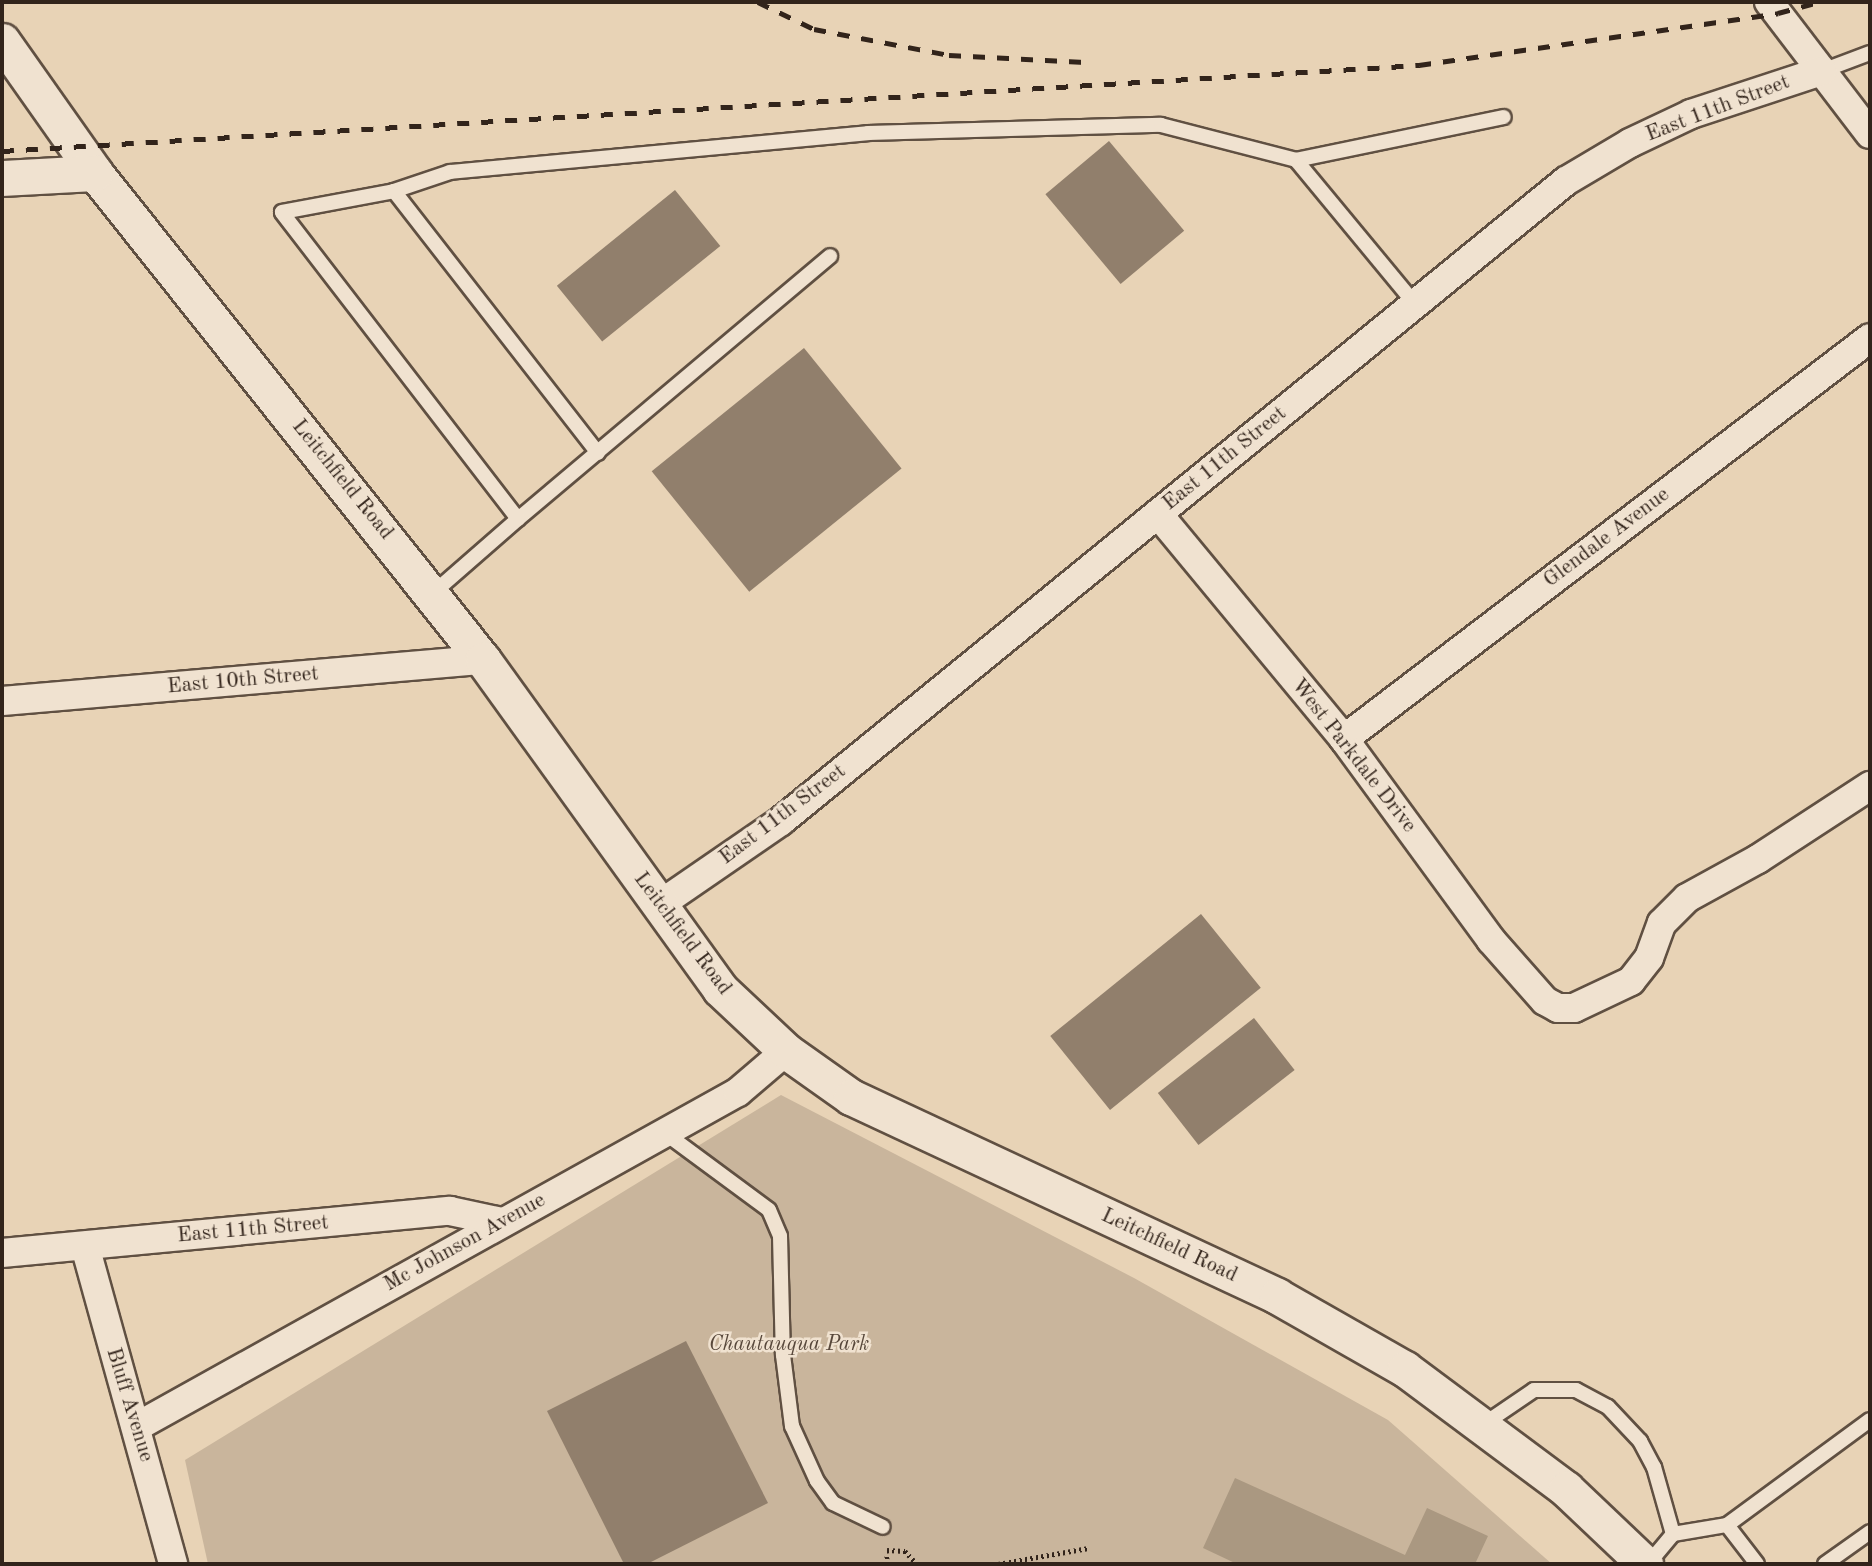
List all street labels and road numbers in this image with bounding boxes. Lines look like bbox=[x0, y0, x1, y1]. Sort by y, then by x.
street label: East 11th Street bbox=[1643, 70, 1793, 148]
street label: East 11th Street bbox=[1158, 401, 1292, 517]
street label: Leitchfield Road bbox=[286, 415, 398, 545]
street label: Glendale Avenue bbox=[1539, 482, 1675, 594]
street label: East 10th Street bbox=[166, 662, 320, 700]
street label: West Parkdale Drive bbox=[1285, 674, 1421, 838]
street label: East 11th Street bbox=[715, 759, 851, 871]
street label: Leitchfield Road bbox=[628, 868, 736, 1000]
street label: Mc Johnson Avenue bbox=[380, 1188, 550, 1298]
street label: Leitchfield Road bbox=[1097, 1203, 1241, 1289]
street label: East 11th Street bbox=[176, 1211, 330, 1249]
street label: Bluff Avenue bbox=[100, 1345, 158, 1465]

